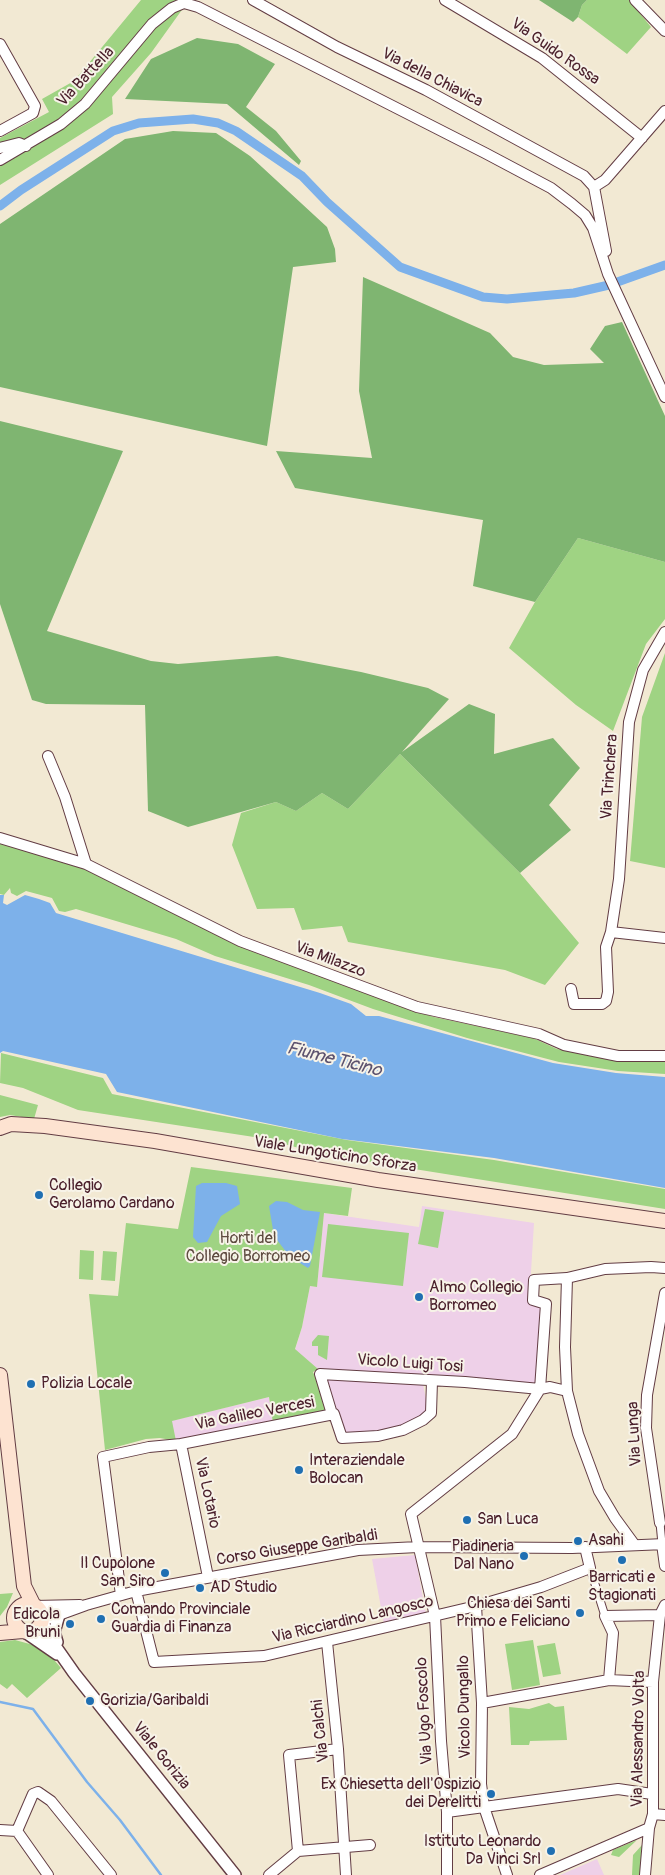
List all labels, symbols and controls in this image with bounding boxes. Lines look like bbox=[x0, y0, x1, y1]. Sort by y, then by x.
street label: Via Guido Rossa bbox=[507, 14, 603, 90]
street label: Via Battella bbox=[53, 43, 119, 111]
street label: Via della Chiavica bbox=[378, 44, 486, 112]
street label: Via Trinchera bbox=[597, 733, 623, 821]
street label: Via Milazzo bbox=[292, 938, 368, 982]
water label: Fiume Ticino bbox=[284, 1038, 384, 1082]
street label: Viale Lungoticino Sforza bbox=[252, 1133, 418, 1177]
place label: Collegio Gerolamo Cardano bbox=[49, 1176, 174, 1214]
marker: Collegio Gerolamo Cardano bbox=[33, 1189, 45, 1201]
park label: Horti del Collegio Borromeo bbox=[186, 1229, 310, 1267]
place label: Almo Collegio Borromeo bbox=[429, 1278, 523, 1316]
marker: Almo Collegio Borromeo bbox=[413, 1291, 425, 1303]
street label: Vicolo Luigi Tosi bbox=[356, 1351, 464, 1377]
place label: Polizia Locale bbox=[41, 1374, 132, 1394]
marker: Polizia Locale bbox=[25, 1378, 37, 1390]
street label: Via Galileo Vercesi bbox=[194, 1393, 316, 1435]
street label: Via Lunga bbox=[624, 1401, 646, 1467]
place label: Interaziendale Bolocan bbox=[309, 1451, 405, 1489]
street label: Via Lotario bbox=[190, 1456, 224, 1530]
marker: Interaziendale Bolocan bbox=[293, 1464, 305, 1476]
place label: San Luca bbox=[477, 1510, 538, 1530]
marker: San Luca bbox=[461, 1514, 473, 1526]
street label: Corso Giuseppe Garibaldi bbox=[215, 1526, 379, 1570]
place label: Asahi bbox=[588, 1531, 623, 1551]
marker: Asahi bbox=[572, 1535, 584, 1547]
place label: Piadineria Dal Nano bbox=[451, 1537, 514, 1575]
marker: Piadineria Dal Nano bbox=[518, 1550, 530, 1562]
place label: Il Cupolone San Siro bbox=[80, 1554, 155, 1592]
marker: Barricati e Stagionati bbox=[616, 1554, 628, 1566]
marker: Il Cupolone San Siro bbox=[159, 1567, 171, 1579]
place label: Barricati e Stagionati bbox=[588, 1568, 656, 1606]
place label: AD Studio bbox=[210, 1578, 277, 1598]
marker: AD Studio bbox=[194, 1582, 206, 1594]
street label: Via Ricciardino Langosco bbox=[270, 1592, 436, 1648]
place label: Chiesa dei Santi Primo e Feliciano bbox=[456, 1594, 570, 1632]
place label: Comando Provinciale Guardia di Finanza bbox=[111, 1600, 250, 1638]
place label: Edicola Bruni bbox=[13, 1605, 60, 1643]
marker: Chiesa dei Santi Primo e Feliciano bbox=[574, 1607, 586, 1619]
marker: Comando Provinciale Guardia di Finanza bbox=[95, 1613, 107, 1625]
marker: Edicola Bruni bbox=[64, 1618, 76, 1630]
street label: Vicolo Dungallo bbox=[454, 1655, 476, 1759]
street label: Via Ugo Foscolo bbox=[413, 1657, 437, 1765]
street label: Via Alessandro Volta bbox=[628, 1670, 650, 1808]
place label: Gorizia/Garibaldi bbox=[100, 1691, 209, 1711]
marker: Gorizia/Garibaldi bbox=[84, 1695, 96, 1707]
street label: Via Calchi bbox=[308, 1699, 334, 1763]
street label: Viale Gorizia bbox=[128, 1718, 194, 1794]
place label: Ex Chiesetta dell'Ospizio dei Derelitti bbox=[321, 1775, 481, 1813]
marker: Ex Chiesetta dell'Ospizio dei Derelitti bbox=[485, 1788, 497, 1800]
place label: Istituto Leonardo Da Vinci Srl bbox=[424, 1832, 541, 1870]
marker: Istituto Leonardo Da Vinci Srl bbox=[545, 1845, 557, 1857]

